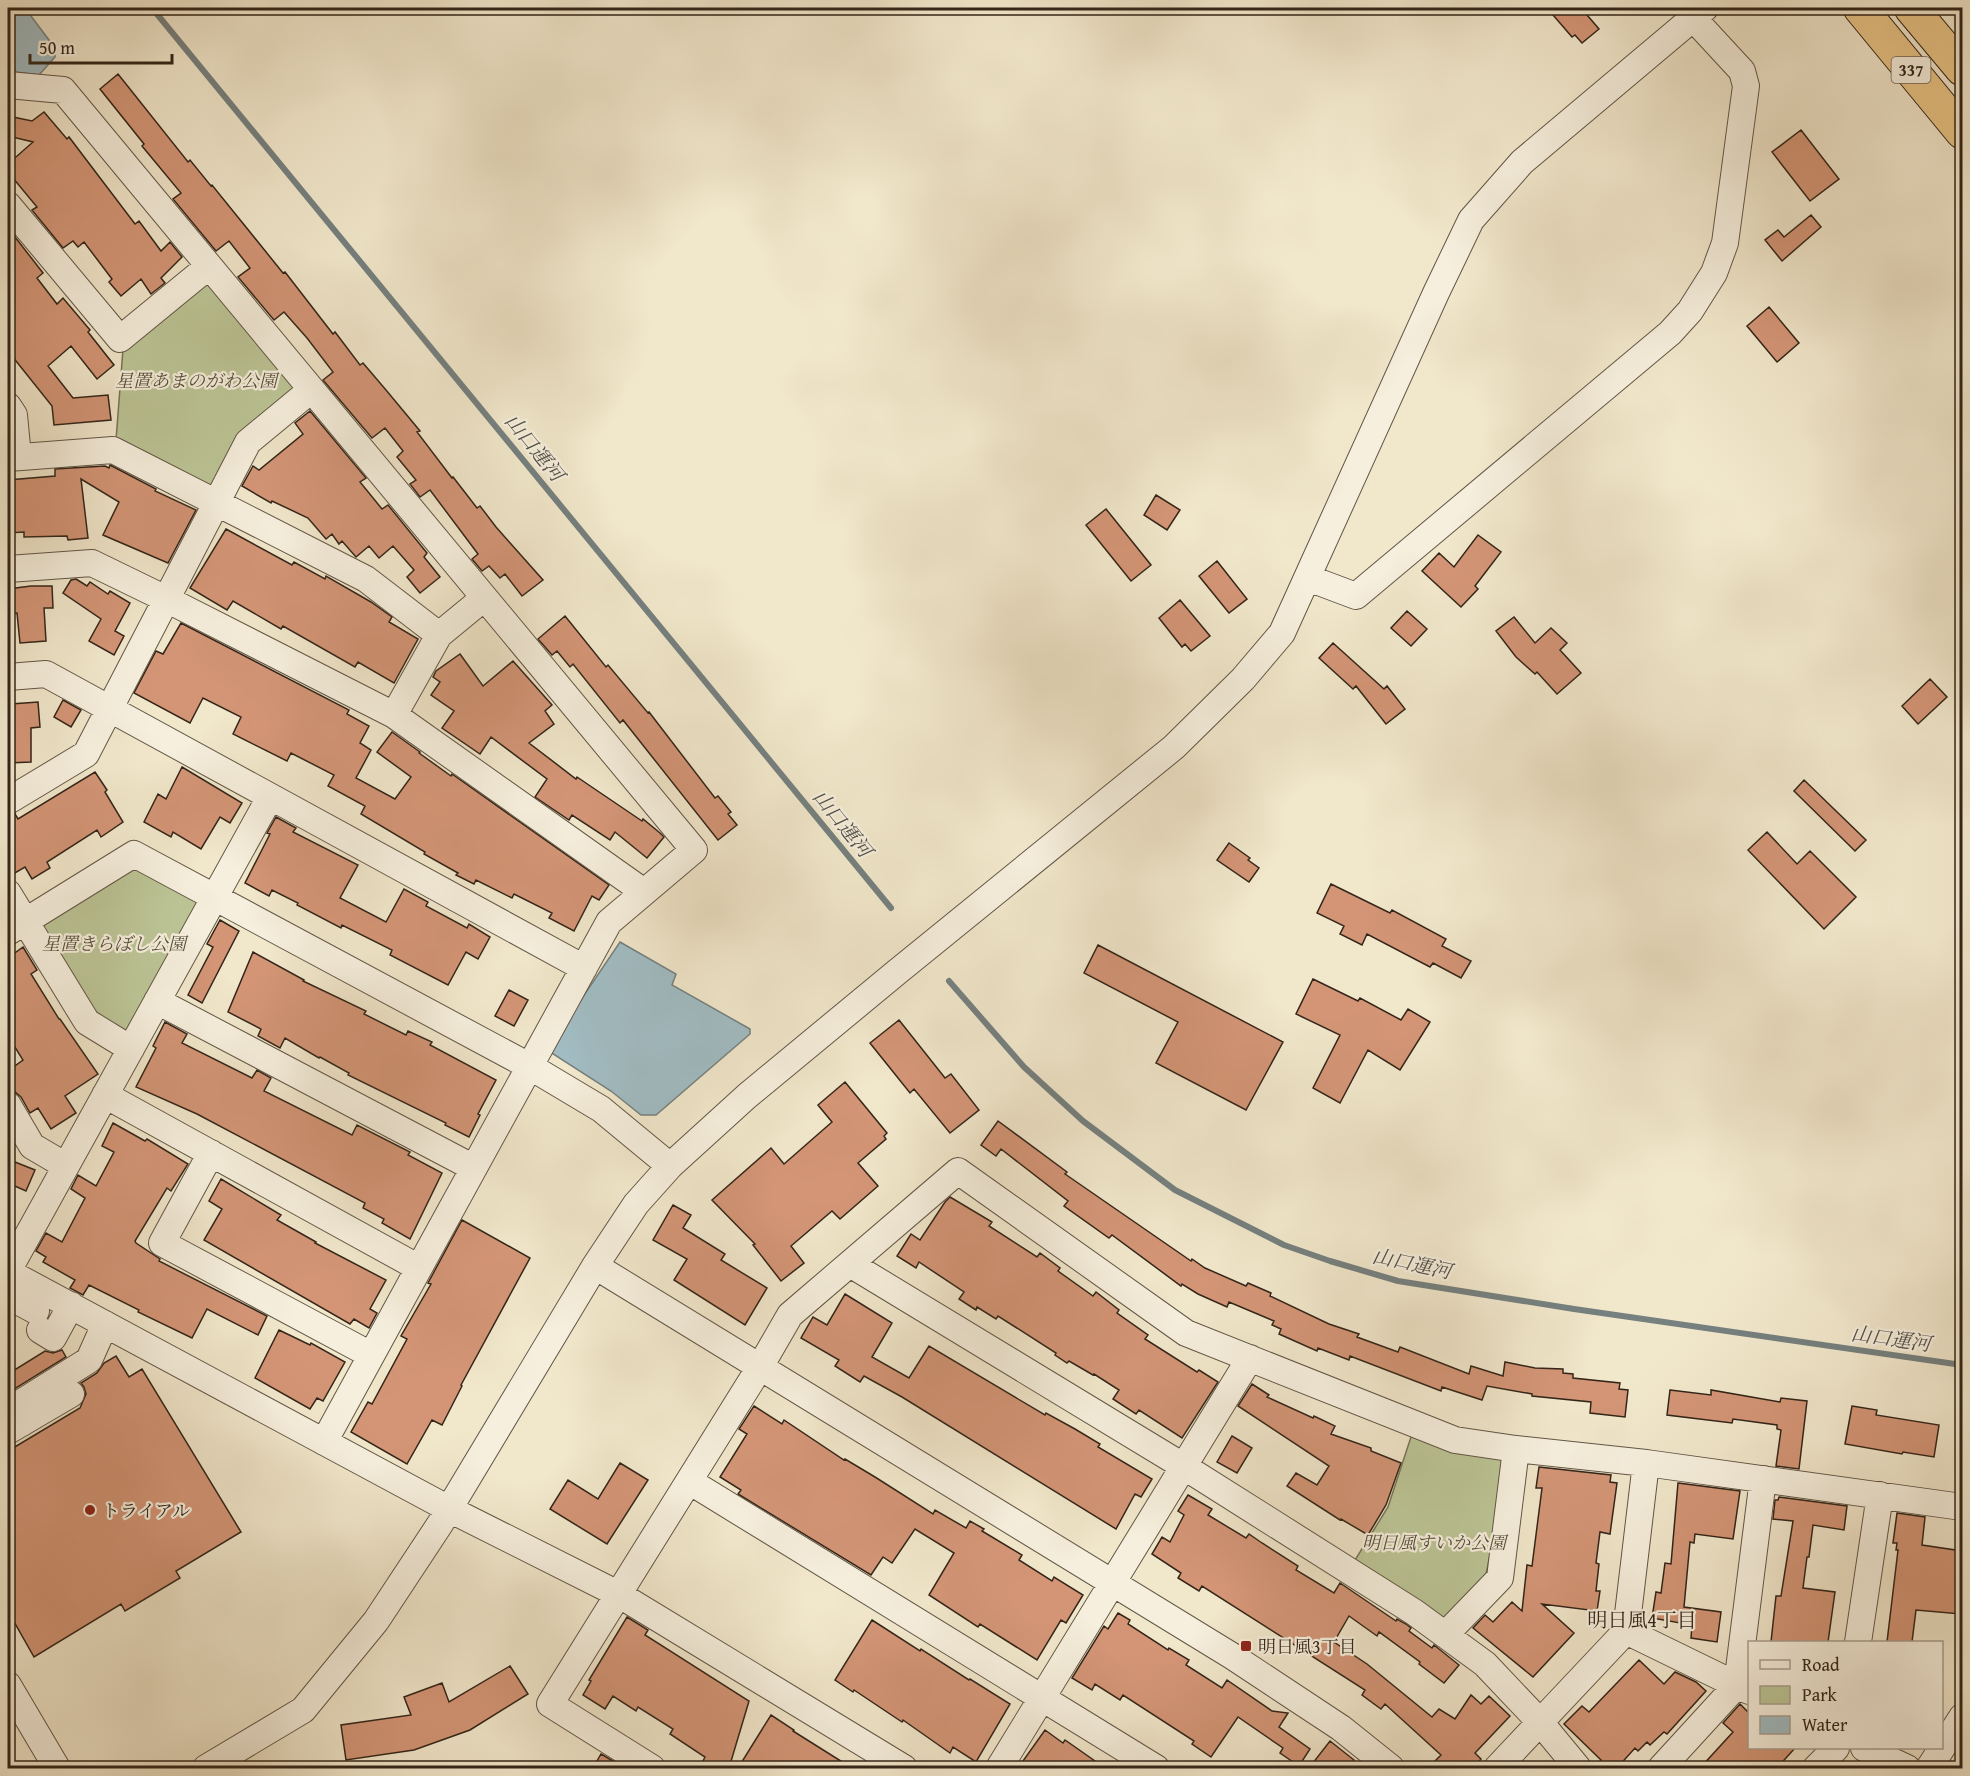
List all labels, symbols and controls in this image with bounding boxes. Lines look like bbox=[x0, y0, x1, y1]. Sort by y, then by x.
scale bar bbox=[30, 27, 172, 65]
text: 50 m bbox=[39, 34, 75, 61]
road number: 337 bbox=[1892, 57, 1930, 83]
park label: 星置あまのがわ公園 bbox=[115, 367, 280, 394]
water label: 山口運河 bbox=[499, 407, 573, 490]
water label: 山口運河 bbox=[807, 783, 881, 866]
park label: 星置きらぼし公園 bbox=[42, 930, 189, 957]
water label: 山口運河 bbox=[1370, 1241, 1457, 1286]
water label: 山口運河 bbox=[1849, 1318, 1936, 1358]
place label: トライアル bbox=[102, 1497, 190, 1524]
marker: トライアル bbox=[83, 1503, 97, 1517]
park label: 明日風すいか公園 bbox=[1362, 1529, 1509, 1556]
district label: 明日風4丁目 bbox=[1587, 1605, 1697, 1634]
place label: 明日風3丁目 bbox=[1258, 1633, 1357, 1660]
marker: 明日風3丁目 bbox=[1239, 1639, 1253, 1653]
legend bbox=[1748, 1641, 1943, 1749]
text: Road bbox=[1802, 1651, 1840, 1678]
text: Park bbox=[1802, 1681, 1838, 1708]
text: Water bbox=[1802, 1711, 1848, 1738]

